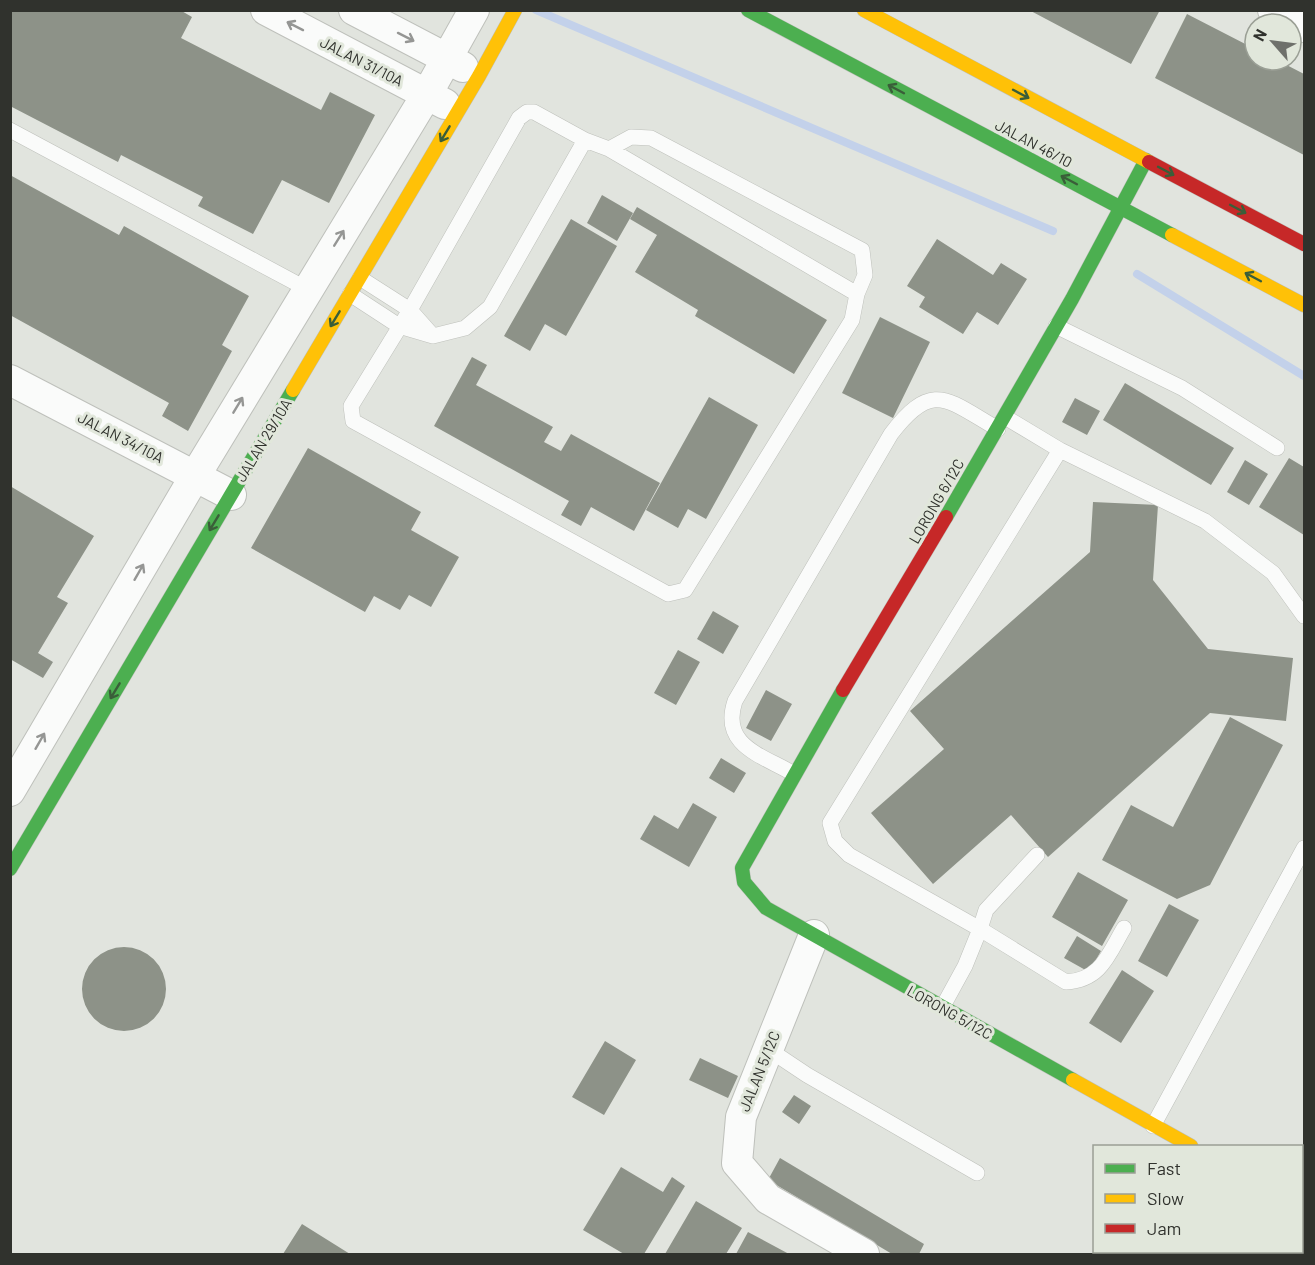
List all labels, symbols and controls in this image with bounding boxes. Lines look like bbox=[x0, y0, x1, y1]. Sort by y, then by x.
north arrow bbox=[1243, 12, 1303, 72]
one-way arrow bbox=[287, 20, 304, 32]
text: N bbox=[1248, 26, 1270, 44]
street label: JALAN 31/10A bbox=[317, 32, 407, 90]
one-way arrow bbox=[397, 32, 415, 44]
one-way arrow bbox=[888, 83, 906, 94]
one-way arrow bbox=[1011, 88, 1029, 100]
street label: JALAN 46/10 bbox=[992, 115, 1076, 171]
one-way arrow bbox=[439, 125, 451, 142]
one-way arrow bbox=[1157, 165, 1174, 177]
one-way arrow bbox=[1060, 174, 1078, 185]
one-way arrow bbox=[1229, 203, 1246, 215]
one-way arrow bbox=[333, 230, 345, 247]
one-way arrow bbox=[1244, 271, 1262, 283]
one-way arrow bbox=[329, 310, 341, 327]
street label: JALAN 29/10A bbox=[231, 395, 295, 485]
one-way arrow bbox=[232, 397, 244, 414]
street label: JALAN 34/10A bbox=[75, 408, 167, 466]
street label: LORONG 6/12C bbox=[905, 455, 967, 547]
one-way arrow bbox=[208, 514, 220, 531]
one-way arrow bbox=[133, 564, 145, 581]
one-way arrow bbox=[109, 682, 121, 699]
one-way arrow bbox=[34, 733, 46, 750]
street label: LORONG 5/12C bbox=[904, 981, 996, 1043]
street label: JALAN 5/12C bbox=[735, 1028, 783, 1114]
legend bbox=[1093, 1145, 1303, 1253]
text: Fast bbox=[1147, 1157, 1181, 1179]
text: Slow bbox=[1147, 1187, 1184, 1209]
text: Jam bbox=[1147, 1217, 1181, 1239]

